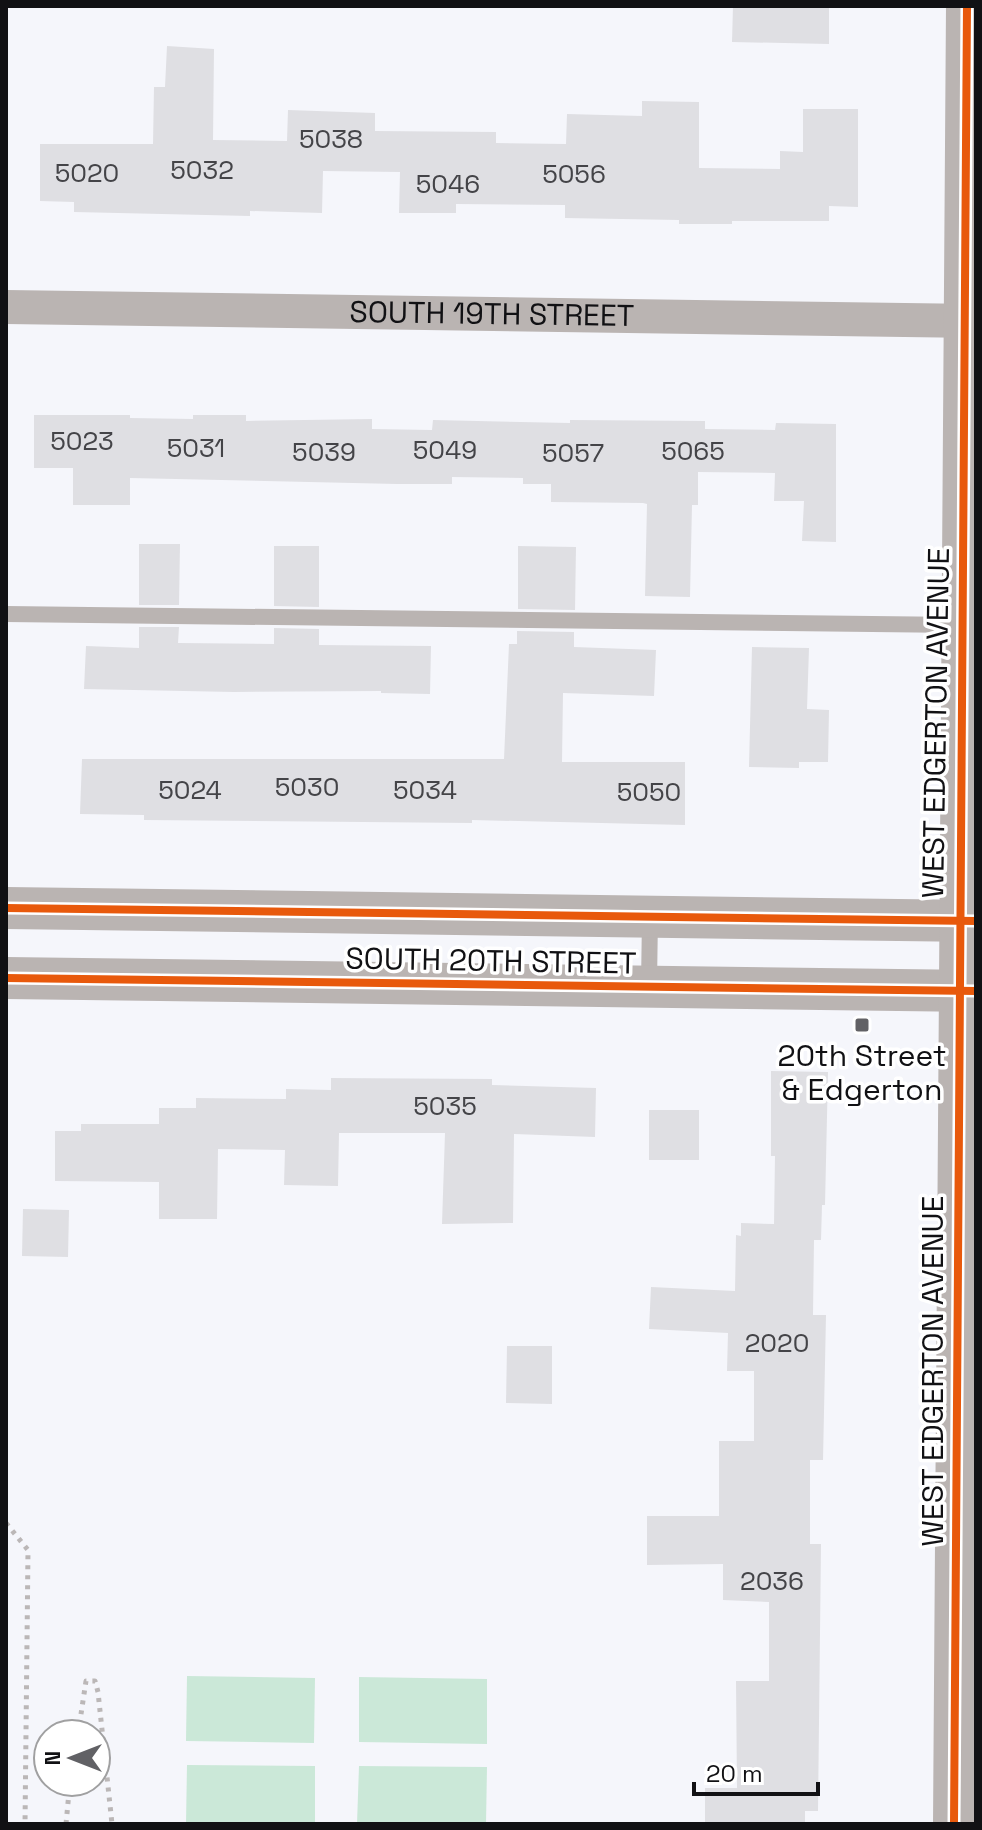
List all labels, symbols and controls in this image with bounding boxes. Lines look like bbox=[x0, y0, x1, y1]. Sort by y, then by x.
house number: 5038 bbox=[299, 122, 363, 156]
house number: 5032 bbox=[170, 153, 234, 187]
house number: 5020 bbox=[55, 156, 119, 190]
house number: 5056 bbox=[542, 157, 606, 191]
house number: 5046 bbox=[416, 167, 480, 201]
street label: SOUTH 19TH STREET bbox=[349, 292, 635, 335]
house number: 5023 bbox=[50, 424, 114, 458]
house number: 5031 bbox=[167, 431, 225, 465]
house number: 5049 bbox=[413, 433, 477, 467]
house number: 5065 bbox=[661, 434, 725, 468]
house number: 5039 bbox=[292, 435, 356, 469]
house number: 5057 bbox=[542, 436, 604, 470]
street label: WEST EDGERTON AVENUE bbox=[913, 547, 958, 899]
house number: 5030 bbox=[275, 770, 339, 804]
house number: 5024 bbox=[158, 773, 222, 807]
house number: 5034 bbox=[393, 773, 457, 807]
house number: 5050 bbox=[617, 775, 681, 809]
street label: SOUTH 20TH STREET bbox=[345, 938, 637, 983]
marker: 20th Street & Edgerton bbox=[853, 1016, 871, 1034]
place label: 20th Street & Edgerton bbox=[778, 1036, 946, 1109]
house number: 5035 bbox=[413, 1089, 477, 1123]
street label: WEST EDGERTON AVENUE bbox=[913, 1196, 952, 1546]
house number: 2020 bbox=[745, 1326, 809, 1360]
house number: 2036 bbox=[740, 1564, 804, 1598]
north arrow bbox=[32, 1718, 112, 1798]
scale bar bbox=[694, 1746, 818, 1796]
text: N bbox=[38, 1751, 66, 1765]
text: 20 m bbox=[706, 1758, 763, 1789]

